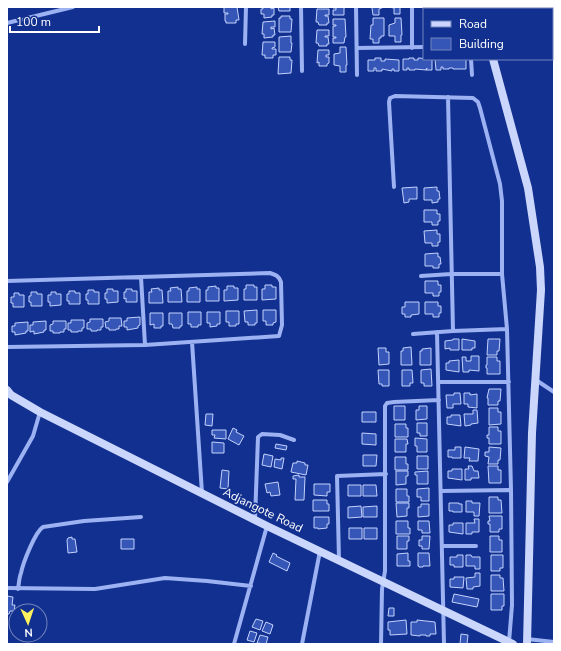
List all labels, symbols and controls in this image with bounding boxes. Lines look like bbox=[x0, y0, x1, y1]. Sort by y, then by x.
scale bar bbox=[10, 8, 99, 34]
legend bbox=[423, 8, 553, 60]
text: 100 m bbox=[16, 14, 51, 30]
text: Road bbox=[459, 16, 487, 32]
text: Building bbox=[459, 36, 504, 52]
street label: Adjangote Road bbox=[220, 484, 306, 536]
north arrow bbox=[8, 603, 48, 643]
text: N bbox=[24, 625, 33, 640]

